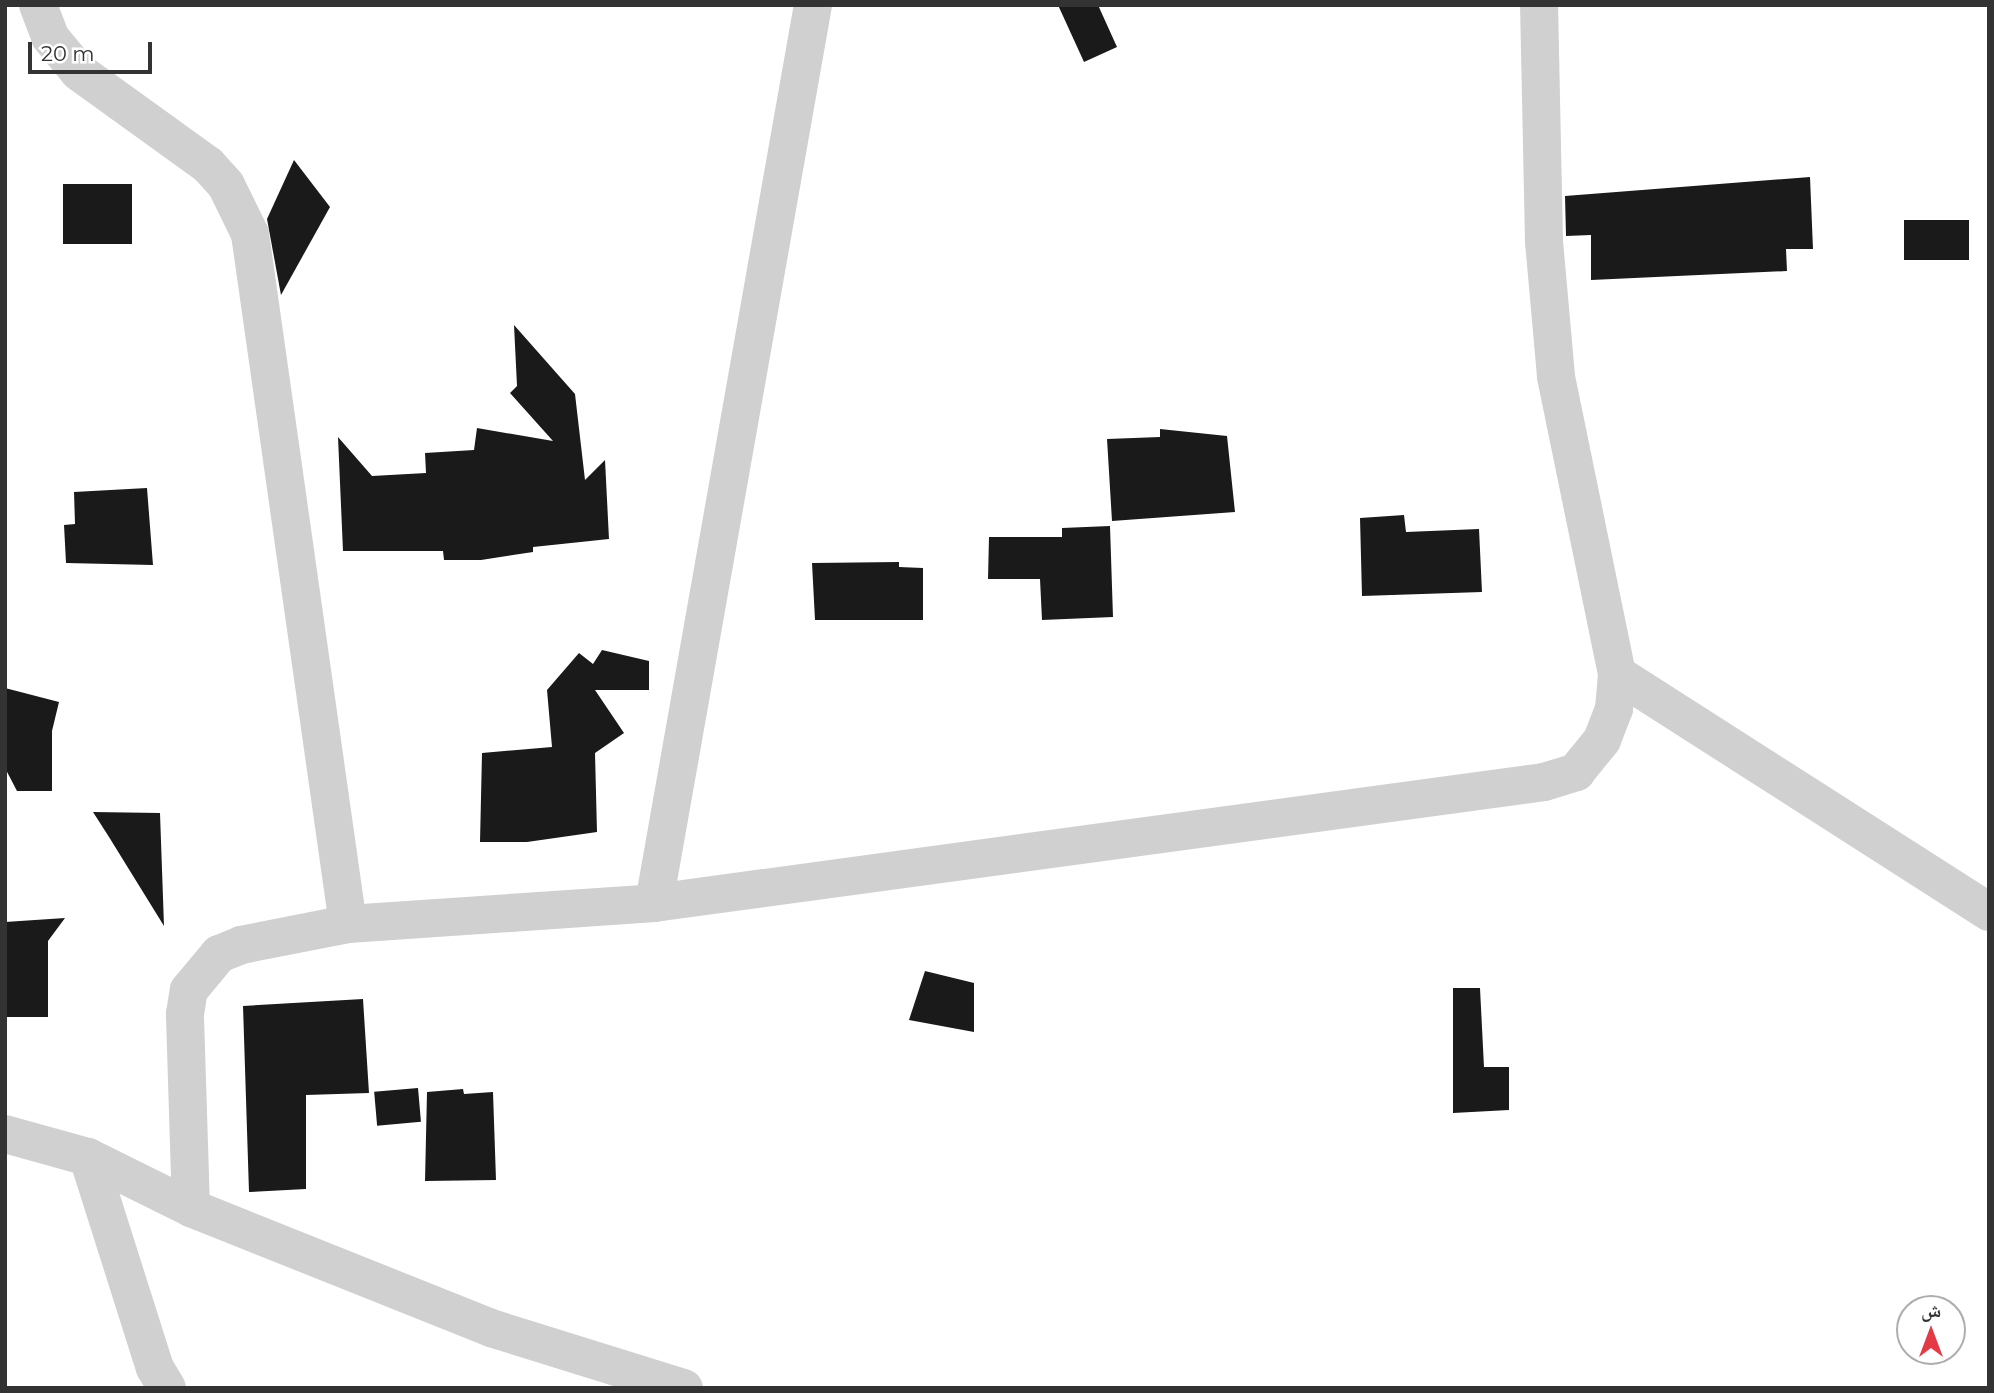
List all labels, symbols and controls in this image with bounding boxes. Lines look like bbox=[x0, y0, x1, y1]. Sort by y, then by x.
scale bar bbox=[32, 28, 156, 72]
text: 20 m bbox=[41, 41, 95, 66]
north arrow bbox=[1896, 1295, 1966, 1365]
text: ش bbox=[1921, 1299, 1941, 1322]

